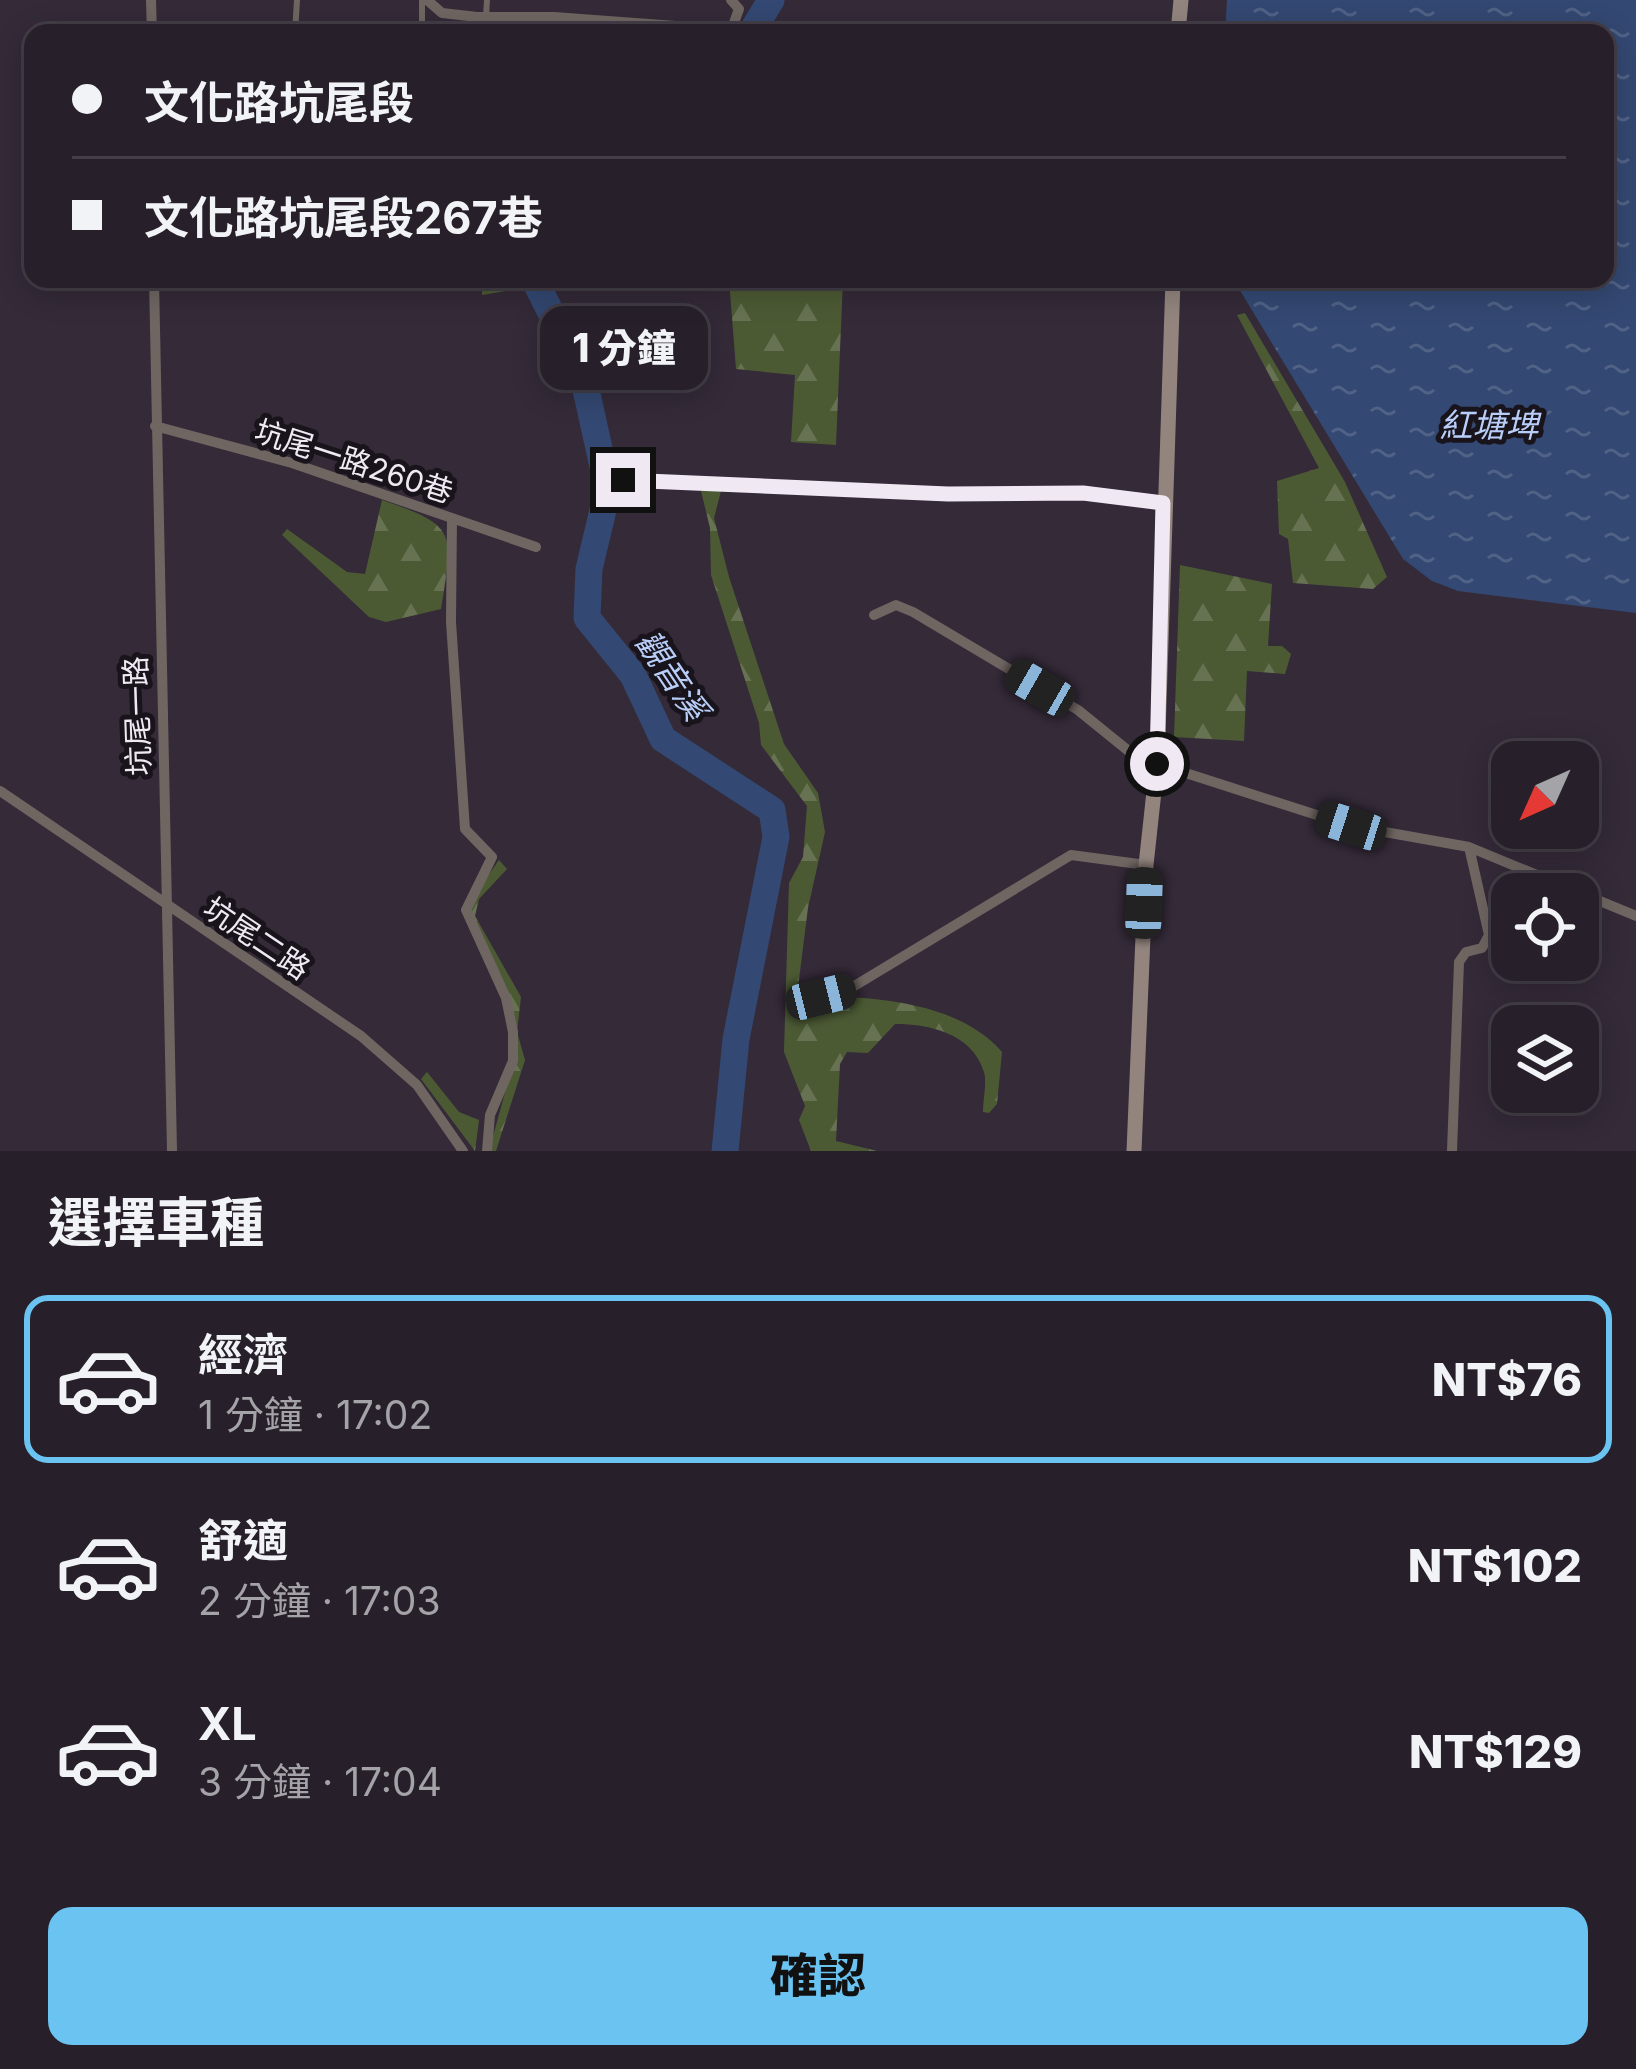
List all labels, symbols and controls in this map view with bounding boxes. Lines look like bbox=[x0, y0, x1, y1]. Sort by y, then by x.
text: 文化路坑尾段 bbox=[144, 75, 414, 130]
text: 文化路坑尾段267巷 bbox=[144, 190, 543, 245]
callout: 1 分鐘 bbox=[539, 306, 707, 390]
text: 1 分鐘 bbox=[572, 324, 676, 371]
water label: 紅塘埤 bbox=[1440, 405, 1543, 445]
street label: 坑尾一路260巷 bbox=[251, 412, 457, 510]
route end bbox=[596, 453, 650, 507]
water label: 觀音溪 bbox=[628, 623, 718, 731]
car bbox=[1000, 654, 1080, 722]
street label: 坑尾一路 bbox=[117, 655, 157, 777]
route start bbox=[1130, 737, 1184, 791]
north arrow bbox=[1491, 741, 1599, 849]
map controls bbox=[1491, 741, 1599, 1113]
car bbox=[1311, 798, 1391, 854]
car bbox=[1125, 866, 1163, 940]
button: locate bbox=[1491, 873, 1599, 981]
street label: 坑尾二路 bbox=[197, 890, 317, 986]
car bbox=[782, 971, 860, 1023]
button: layers bbox=[1491, 1005, 1599, 1113]
text: 選擇車種 bbox=[48, 1190, 264, 1255]
icon: car bbox=[54, 1325, 162, 1433]
text: 經濟 bbox=[198, 1327, 288, 1382]
text: NT$76 bbox=[1432, 1352, 1582, 1407]
text: 1 分鐘 · 17:02 bbox=[198, 1391, 432, 1438]
icon: car bbox=[54, 1511, 162, 1619]
text: 舒適 bbox=[198, 1513, 288, 1568]
text: NT$102 bbox=[1408, 1538, 1582, 1593]
text: 2 分鐘 · 17:03 bbox=[198, 1577, 440, 1624]
text: XL bbox=[198, 1696, 257, 1751]
icon: car bbox=[54, 1697, 162, 1805]
text: NT$129 bbox=[1409, 1724, 1582, 1779]
text: 3 分鐘 · 17:04 bbox=[198, 1758, 442, 1805]
button: 確認 bbox=[48, 1907, 1588, 2045]

